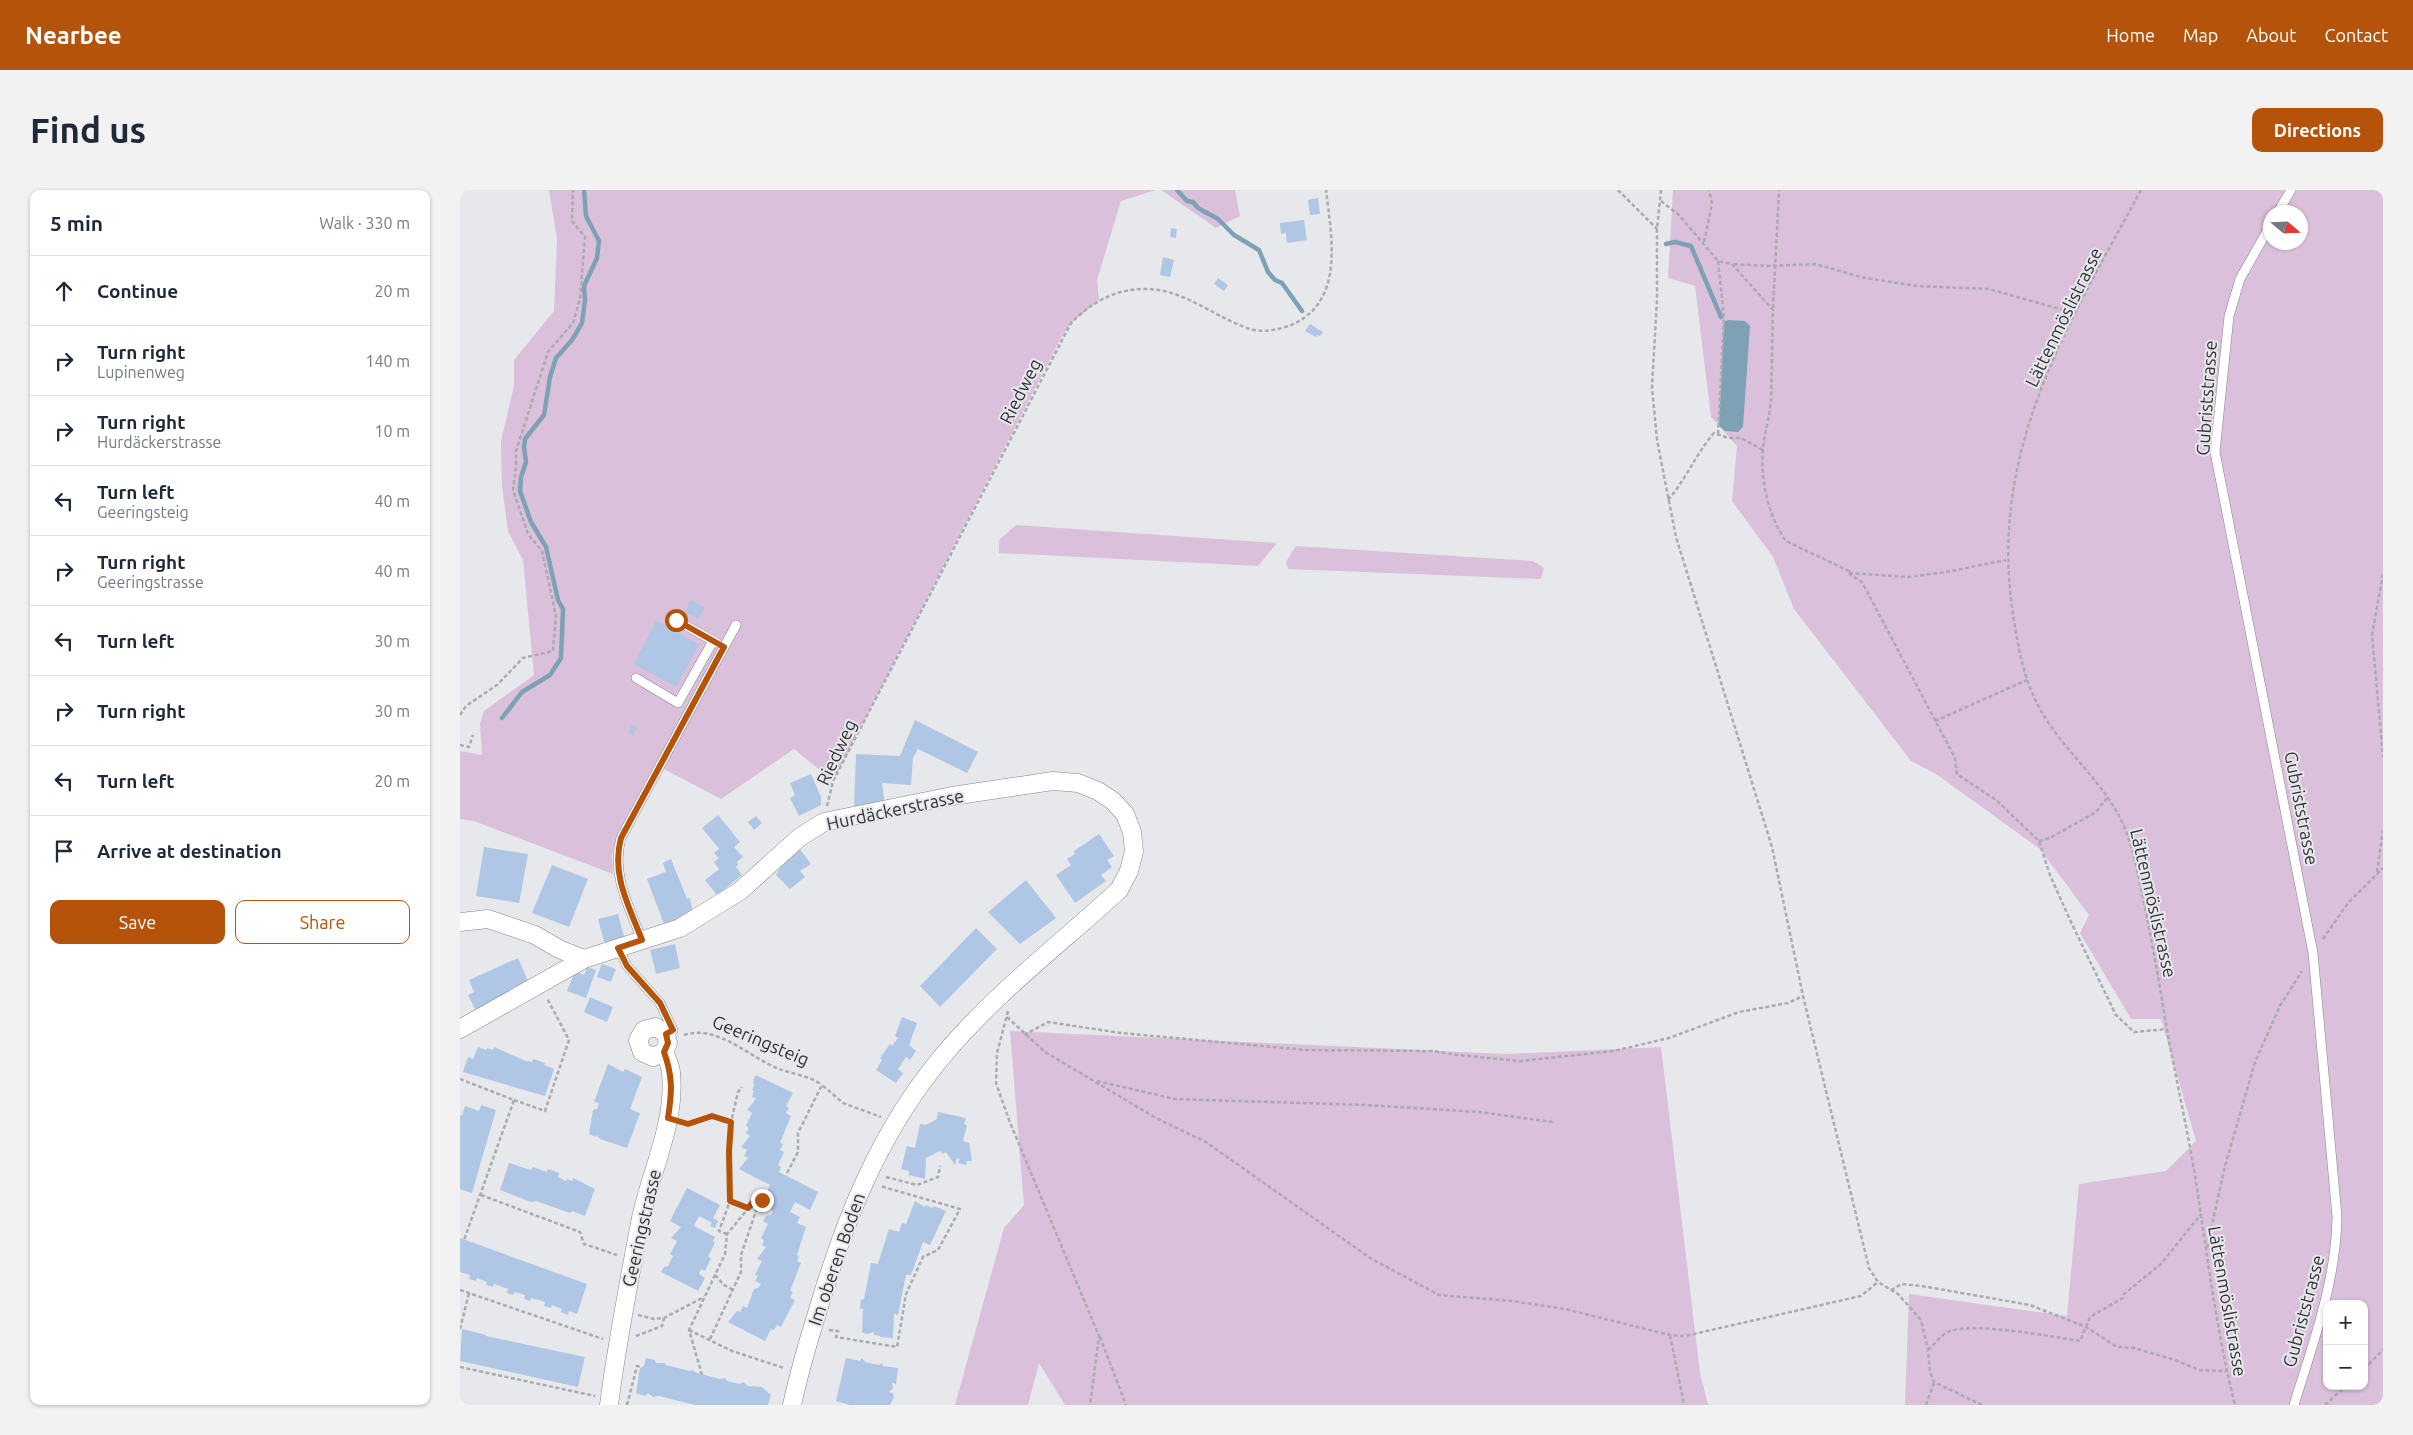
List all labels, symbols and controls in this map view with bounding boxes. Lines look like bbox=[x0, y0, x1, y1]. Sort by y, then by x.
text: Nearbee bbox=[25, 22, 122, 49]
text: Home bbox=[2106, 25, 2155, 45]
text: Map bbox=[2183, 25, 2218, 45]
text: About bbox=[2246, 25, 2296, 45]
text: Contact bbox=[2324, 25, 2388, 45]
button: Directions bbox=[2252, 108, 2383, 152]
text: Find us bbox=[30, 110, 146, 150]
north arrow bbox=[2263, 205, 2308, 250]
text: 5 min bbox=[50, 211, 103, 235]
text: Walk · 330 m bbox=[319, 214, 410, 232]
street label: Lättenmöslistrasse bbox=[2021, 244, 2105, 390]
icon: ahead bbox=[50, 277, 78, 305]
text: Continue bbox=[97, 280, 178, 302]
text: 20 m bbox=[374, 282, 410, 300]
street label: Gubriststrasse bbox=[2192, 340, 2220, 456]
text: Turn right bbox=[97, 341, 185, 363]
icon: right bbox=[50, 347, 78, 375]
text: 140 m bbox=[365, 352, 410, 370]
street label: Riedweg bbox=[995, 355, 1045, 427]
text: Lupinenweg bbox=[97, 363, 185, 381]
text: Turn right bbox=[97, 411, 185, 433]
icon: right bbox=[50, 417, 78, 445]
text: 10 m bbox=[374, 422, 410, 440]
text: Hurdäckerstrasse bbox=[97, 433, 221, 451]
text: Turn left bbox=[97, 481, 175, 503]
icon: left bbox=[50, 487, 78, 515]
text: 40 m bbox=[374, 492, 410, 510]
text: Geeringsteig bbox=[97, 503, 189, 521]
text: Turn right bbox=[97, 551, 185, 573]
icon: right bbox=[50, 557, 78, 585]
text: 40 m bbox=[374, 562, 410, 580]
text: Geeringstrasse bbox=[97, 573, 204, 591]
route start bbox=[665, 609, 688, 632]
icon: left bbox=[50, 627, 78, 655]
text: Turn left bbox=[97, 630, 175, 652]
text: 30 m bbox=[374, 632, 410, 650]
icon: right bbox=[50, 697, 78, 725]
text: Turn right bbox=[97, 700, 185, 722]
text: 30 m bbox=[374, 702, 410, 720]
street label: Riedweg bbox=[812, 716, 860, 788]
street label: Gubriststrasse bbox=[2281, 749, 2323, 867]
icon: left bbox=[50, 767, 78, 795]
text: Turn left bbox=[97, 770, 175, 792]
text: 20 m bbox=[374, 772, 410, 790]
street label: Hurdäckerstrasse bbox=[825, 785, 965, 833]
street label: Lättenmöslistrasse bbox=[2127, 827, 2181, 979]
icon: arrive bbox=[50, 837, 78, 865]
text: Arrive at destination bbox=[97, 840, 282, 862]
button: Save bbox=[50, 900, 225, 944]
button: Share bbox=[235, 900, 410, 944]
street label: Geeringsteig bbox=[710, 1011, 812, 1069]
street label: Geeringstrasse bbox=[618, 1167, 664, 1289]
route end bbox=[751, 1189, 774, 1212]
street label: Im oberen Boden bbox=[804, 1190, 868, 1328]
street label: Lättenmöslistrasse bbox=[2205, 1224, 2251, 1378]
street label: Gubriststrasse bbox=[2278, 1253, 2328, 1369]
map controls bbox=[2323, 1300, 2368, 1390]
button: + bbox=[2323, 1300, 2368, 1345]
button: − bbox=[2323, 1345, 2368, 1390]

